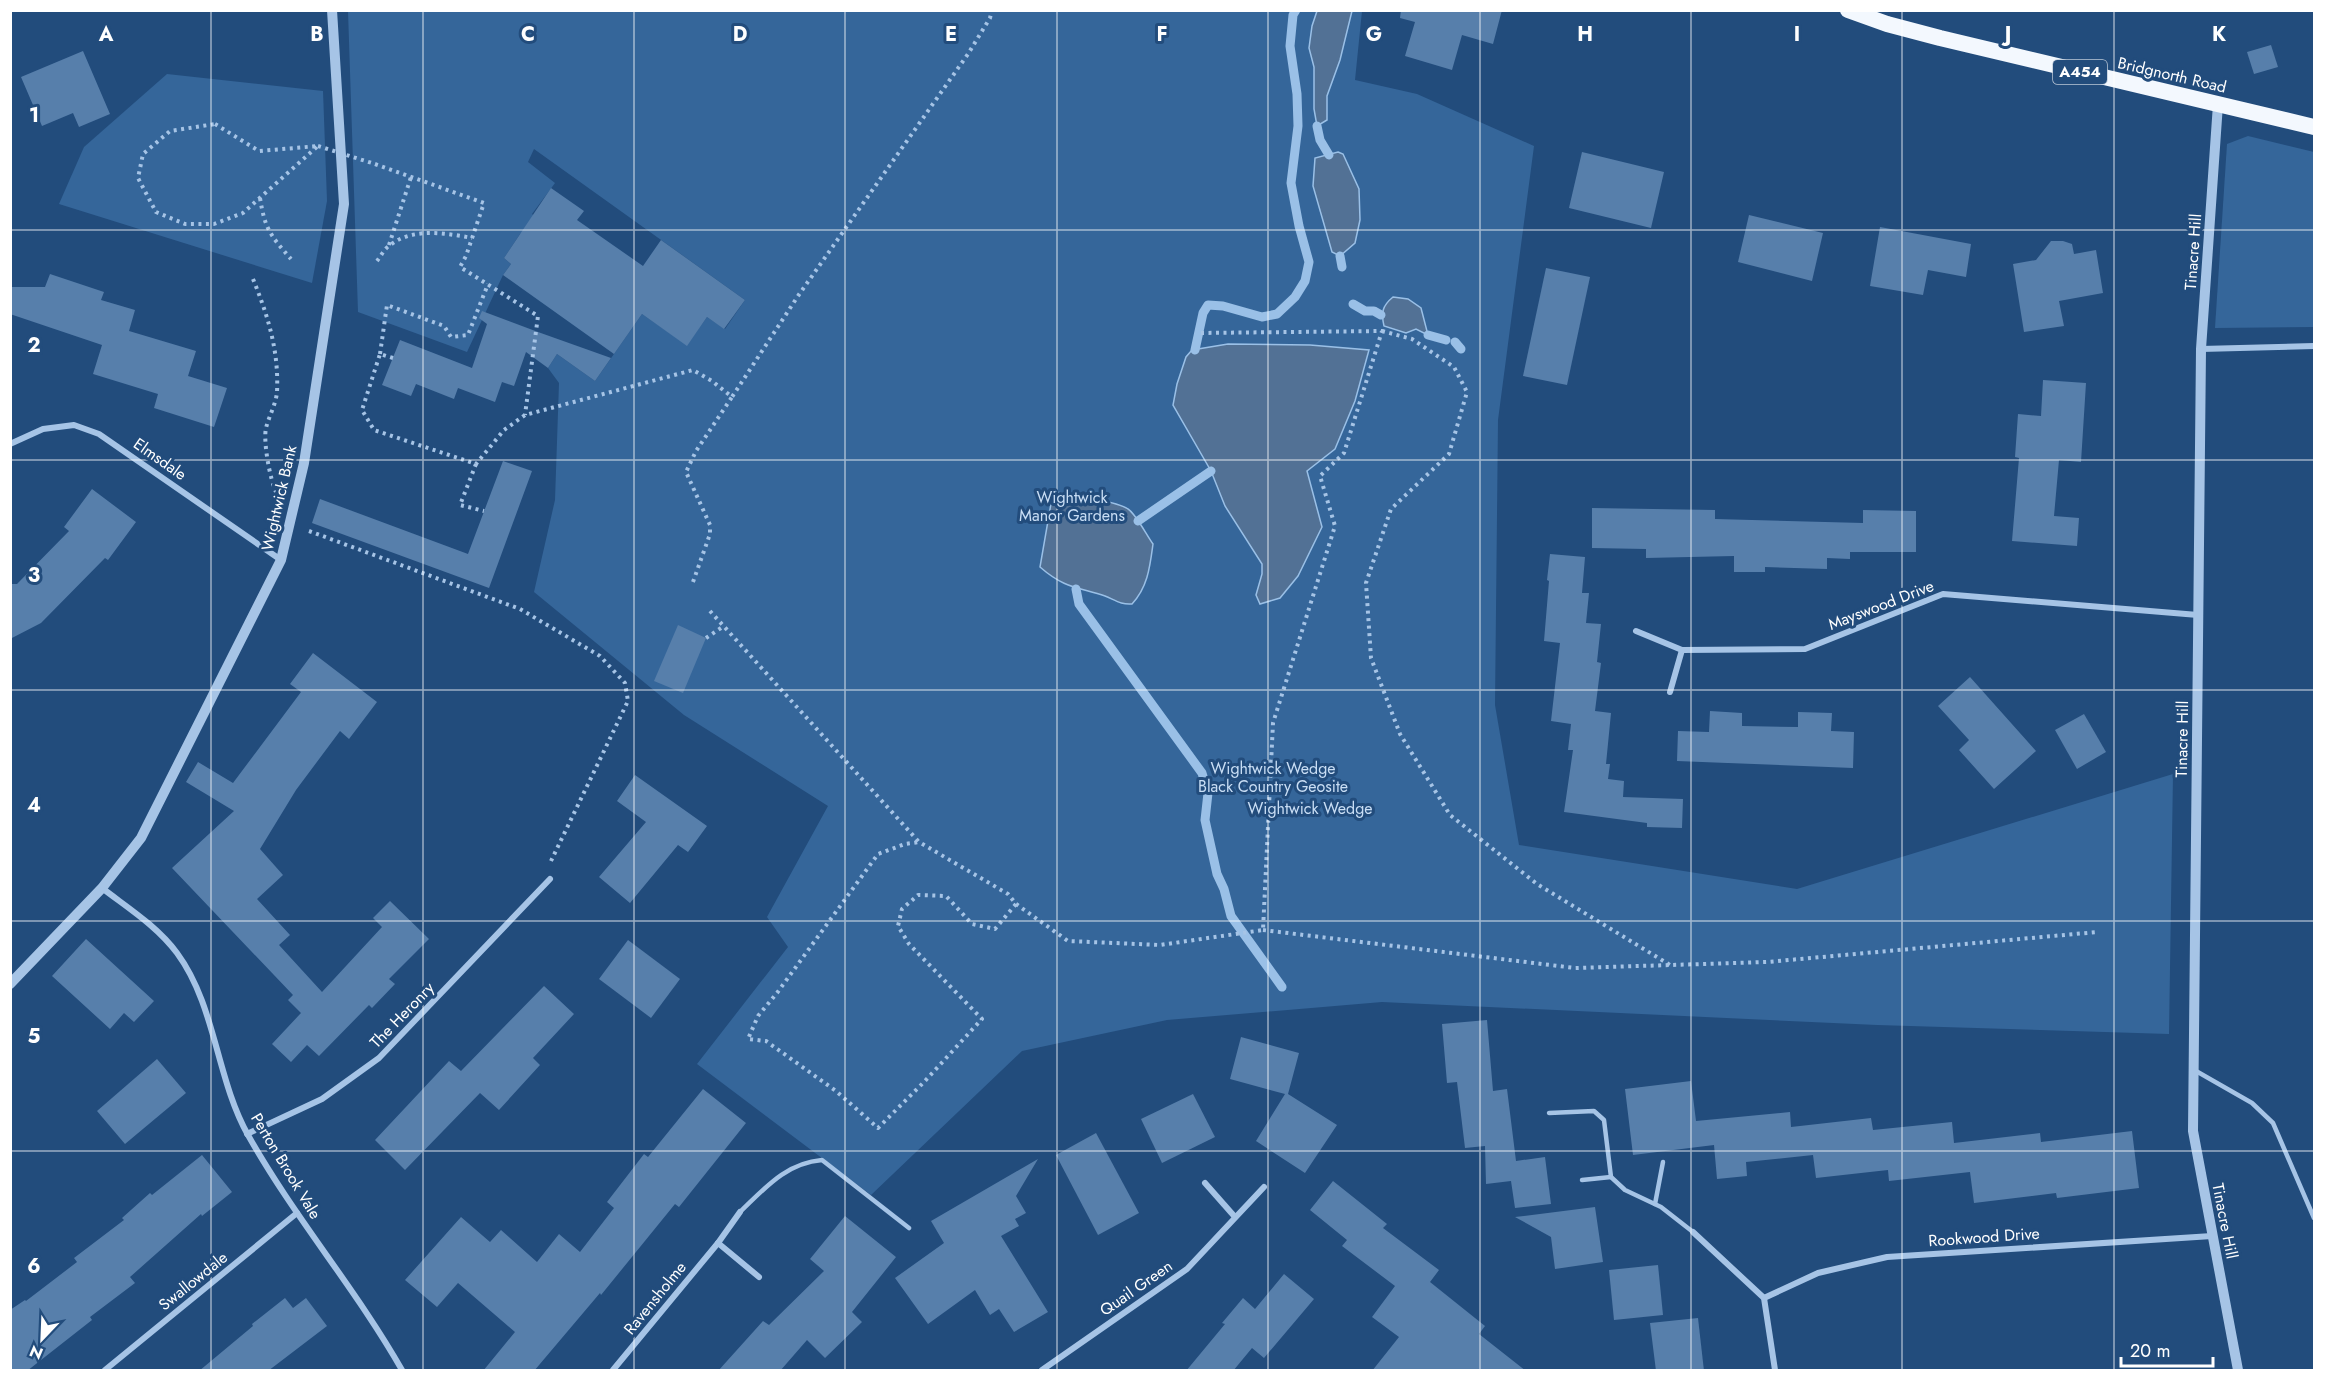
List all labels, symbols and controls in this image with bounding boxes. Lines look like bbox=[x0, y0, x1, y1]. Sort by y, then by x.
text: A bbox=[98, 20, 114, 49]
text: B bbox=[310, 20, 324, 49]
text: C bbox=[521, 20, 535, 49]
text: D bbox=[733, 20, 747, 49]
text: E bbox=[945, 20, 957, 49]
text: F bbox=[1156, 20, 1168, 49]
text: G bbox=[1366, 20, 1382, 49]
text: H bbox=[1577, 20, 1593, 49]
text: I bbox=[1794, 20, 1800, 49]
text: J bbox=[2001, 20, 2011, 49]
text: K bbox=[2212, 20, 2226, 49]
street label: Bridgnorth Road bbox=[2115, 51, 2229, 99]
road number: A454 bbox=[2053, 60, 2107, 84]
text: 1 bbox=[29, 101, 39, 130]
street label: Tinacre Hill bbox=[2179, 213, 2207, 291]
text: 2 bbox=[27, 331, 41, 360]
street label: Elmsdale bbox=[129, 432, 191, 486]
street label: Wightwick Bank bbox=[256, 442, 303, 553]
park label: Wightwick Manor Gardens bbox=[1019, 486, 1125, 527]
text: 3 bbox=[28, 561, 40, 590]
street label: Mayswood Drive bbox=[1825, 574, 1937, 636]
street label: Tinacre Hill bbox=[2170, 701, 2194, 777]
park label: Wightwick Wedge Black Country Geosite bbox=[1198, 757, 1348, 798]
text: 4 bbox=[27, 791, 41, 820]
park label: Wightwick Wedge bbox=[1247, 797, 1373, 820]
street label: The Heronry bbox=[365, 976, 440, 1053]
text: 5 bbox=[28, 1022, 41, 1051]
street label: Perton Brook Vale bbox=[245, 1109, 327, 1223]
street label: Tinacre Hill bbox=[2206, 1181, 2244, 1261]
street label: Rookwood Drive bbox=[1928, 1222, 2040, 1252]
street label: Swallowdale bbox=[154, 1246, 232, 1316]
text: 6 bbox=[27, 1252, 41, 1281]
street label: Quail Green bbox=[1095, 1255, 1177, 1321]
street label: Ravensholme bbox=[618, 1257, 692, 1339]
north arrow bbox=[12, 1309, 72, 1369]
scale bar bbox=[2121, 1330, 2212, 1368]
text: 20 m bbox=[2130, 1338, 2170, 1364]
text: N bbox=[26, 1339, 47, 1365]

